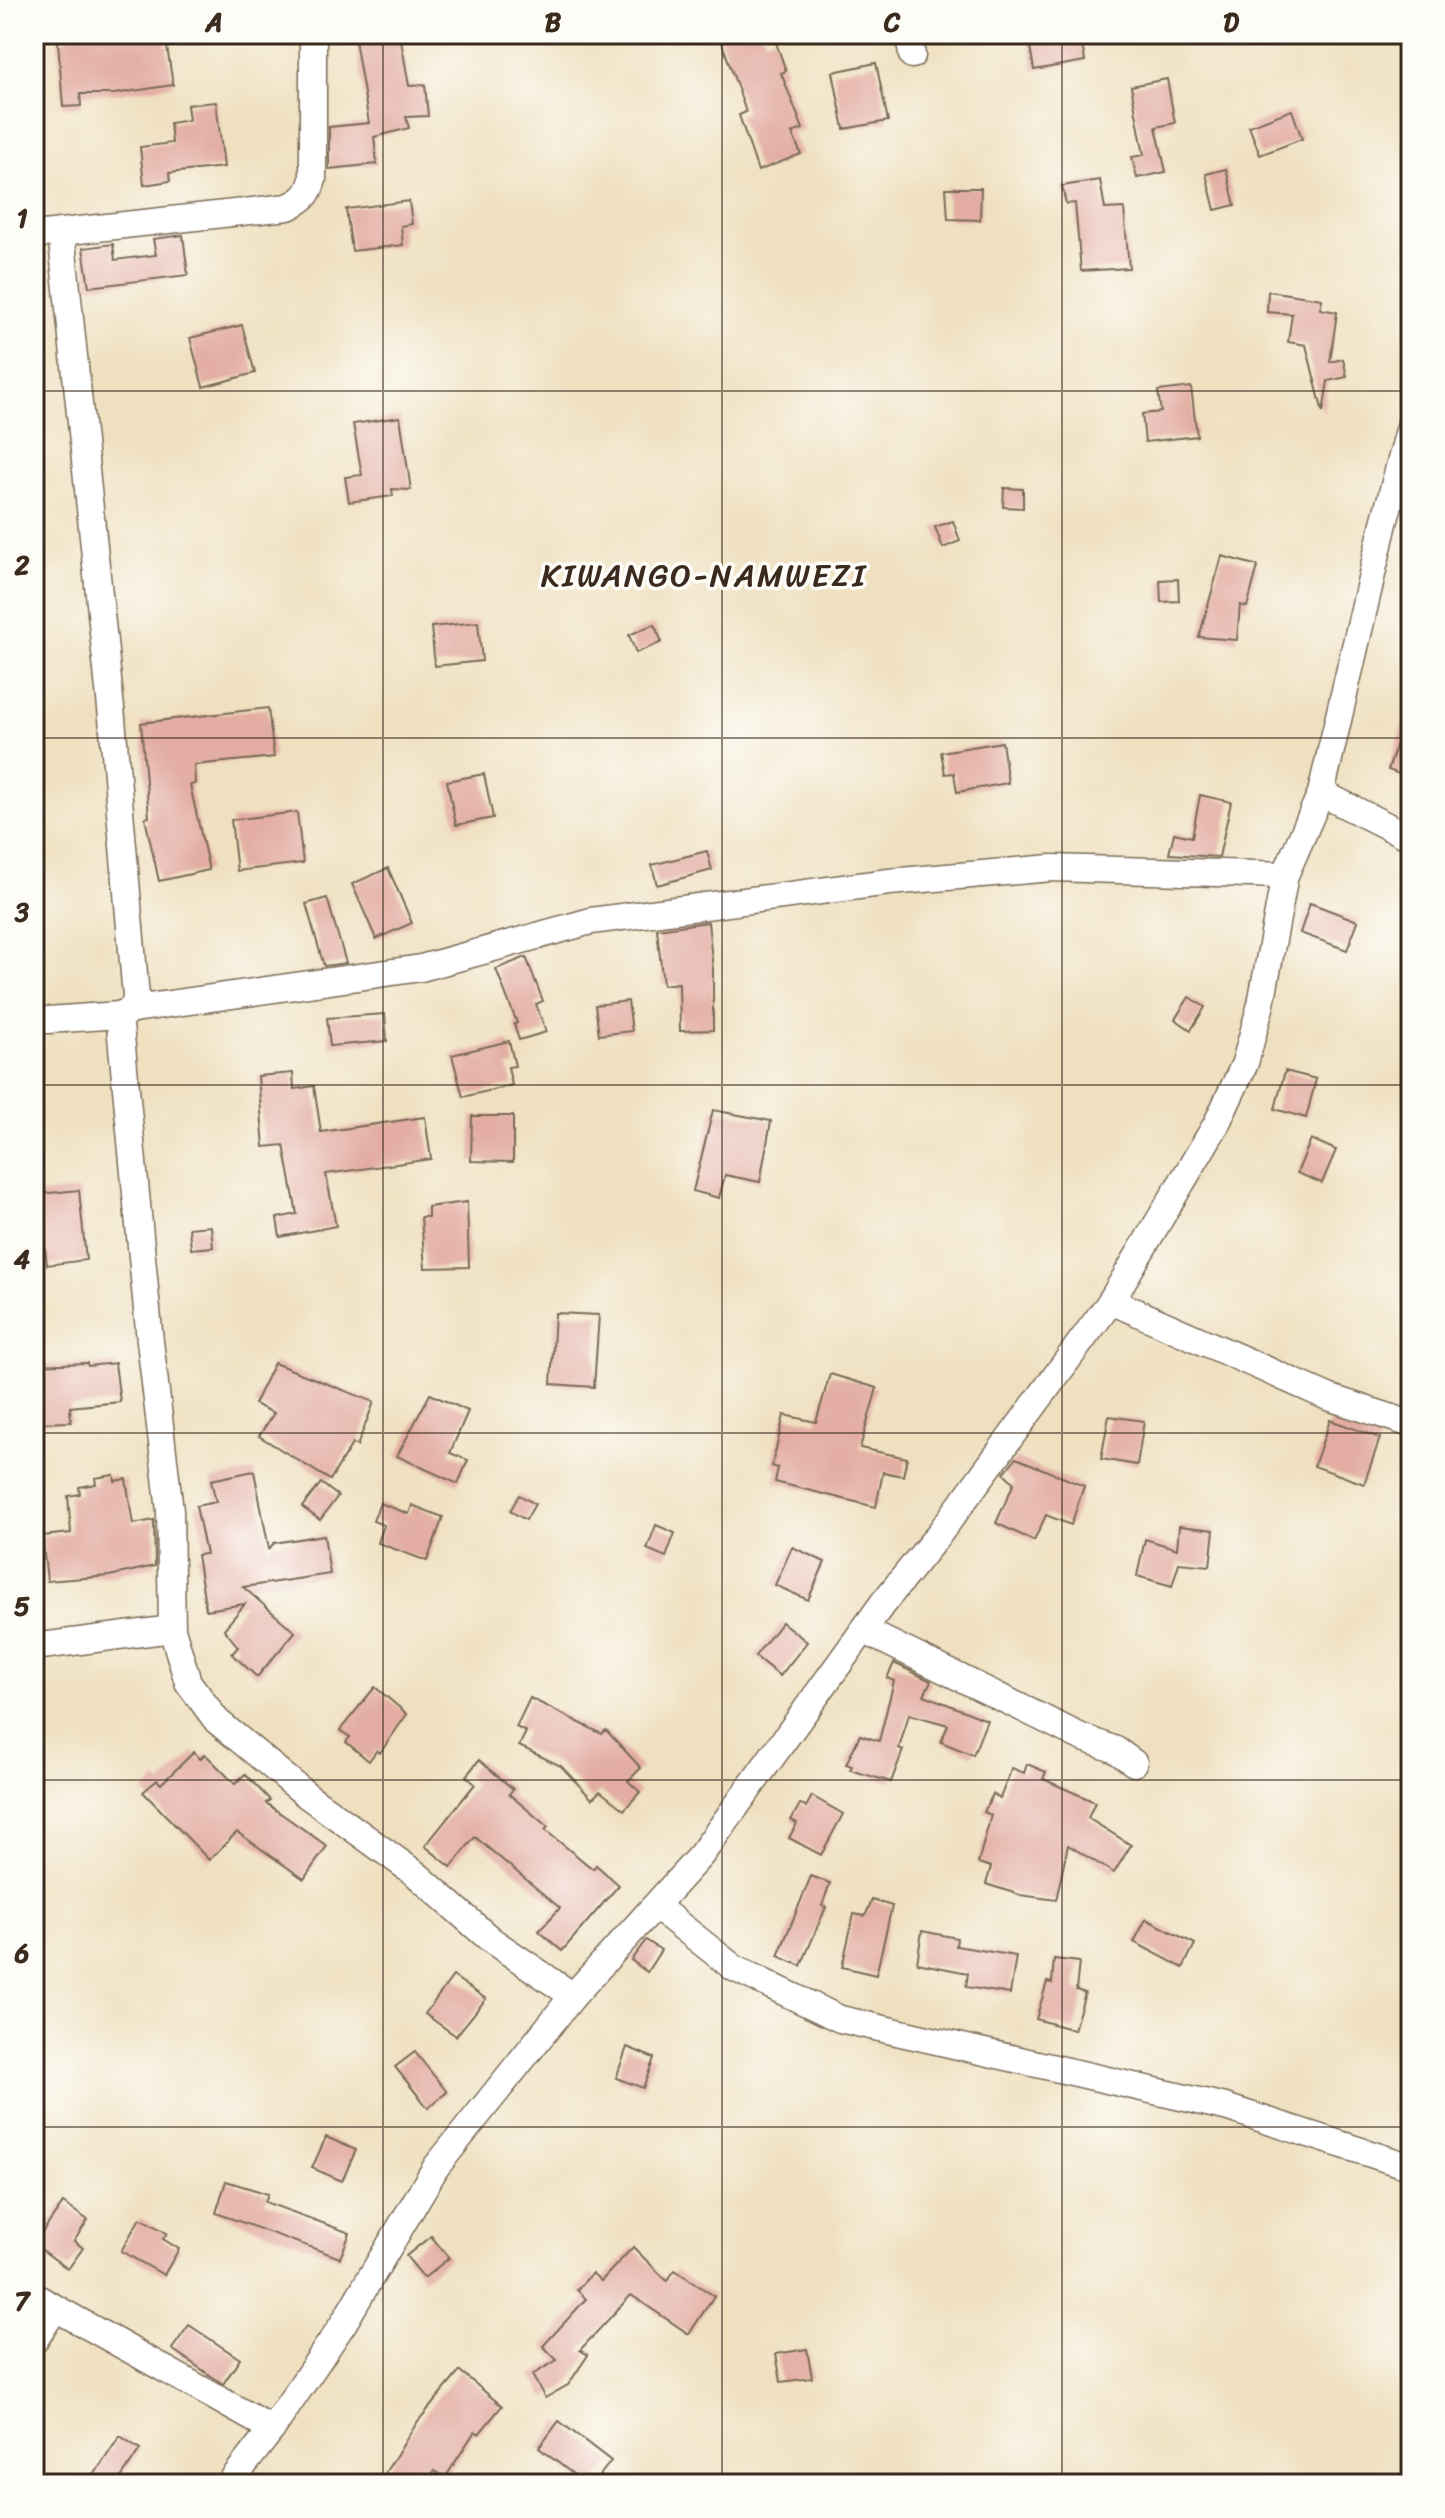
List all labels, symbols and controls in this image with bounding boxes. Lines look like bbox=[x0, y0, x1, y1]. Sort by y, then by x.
text: A bbox=[204, 0, 223, 45]
text: B bbox=[545, 0, 562, 45]
text: C bbox=[883, 0, 901, 45]
text: D bbox=[1223, 0, 1239, 45]
text: 1 bbox=[16, 195, 28, 241]
text: 2 bbox=[13, 542, 30, 588]
district label: KIWANGO-NAMWEZI bbox=[541, 547, 867, 604]
text: 3 bbox=[14, 889, 30, 935]
text: 4 bbox=[14, 1236, 30, 1282]
text: 5 bbox=[14, 1583, 30, 1629]
text: 6 bbox=[14, 1930, 30, 1976]
text: 7 bbox=[15, 2278, 32, 2324]

